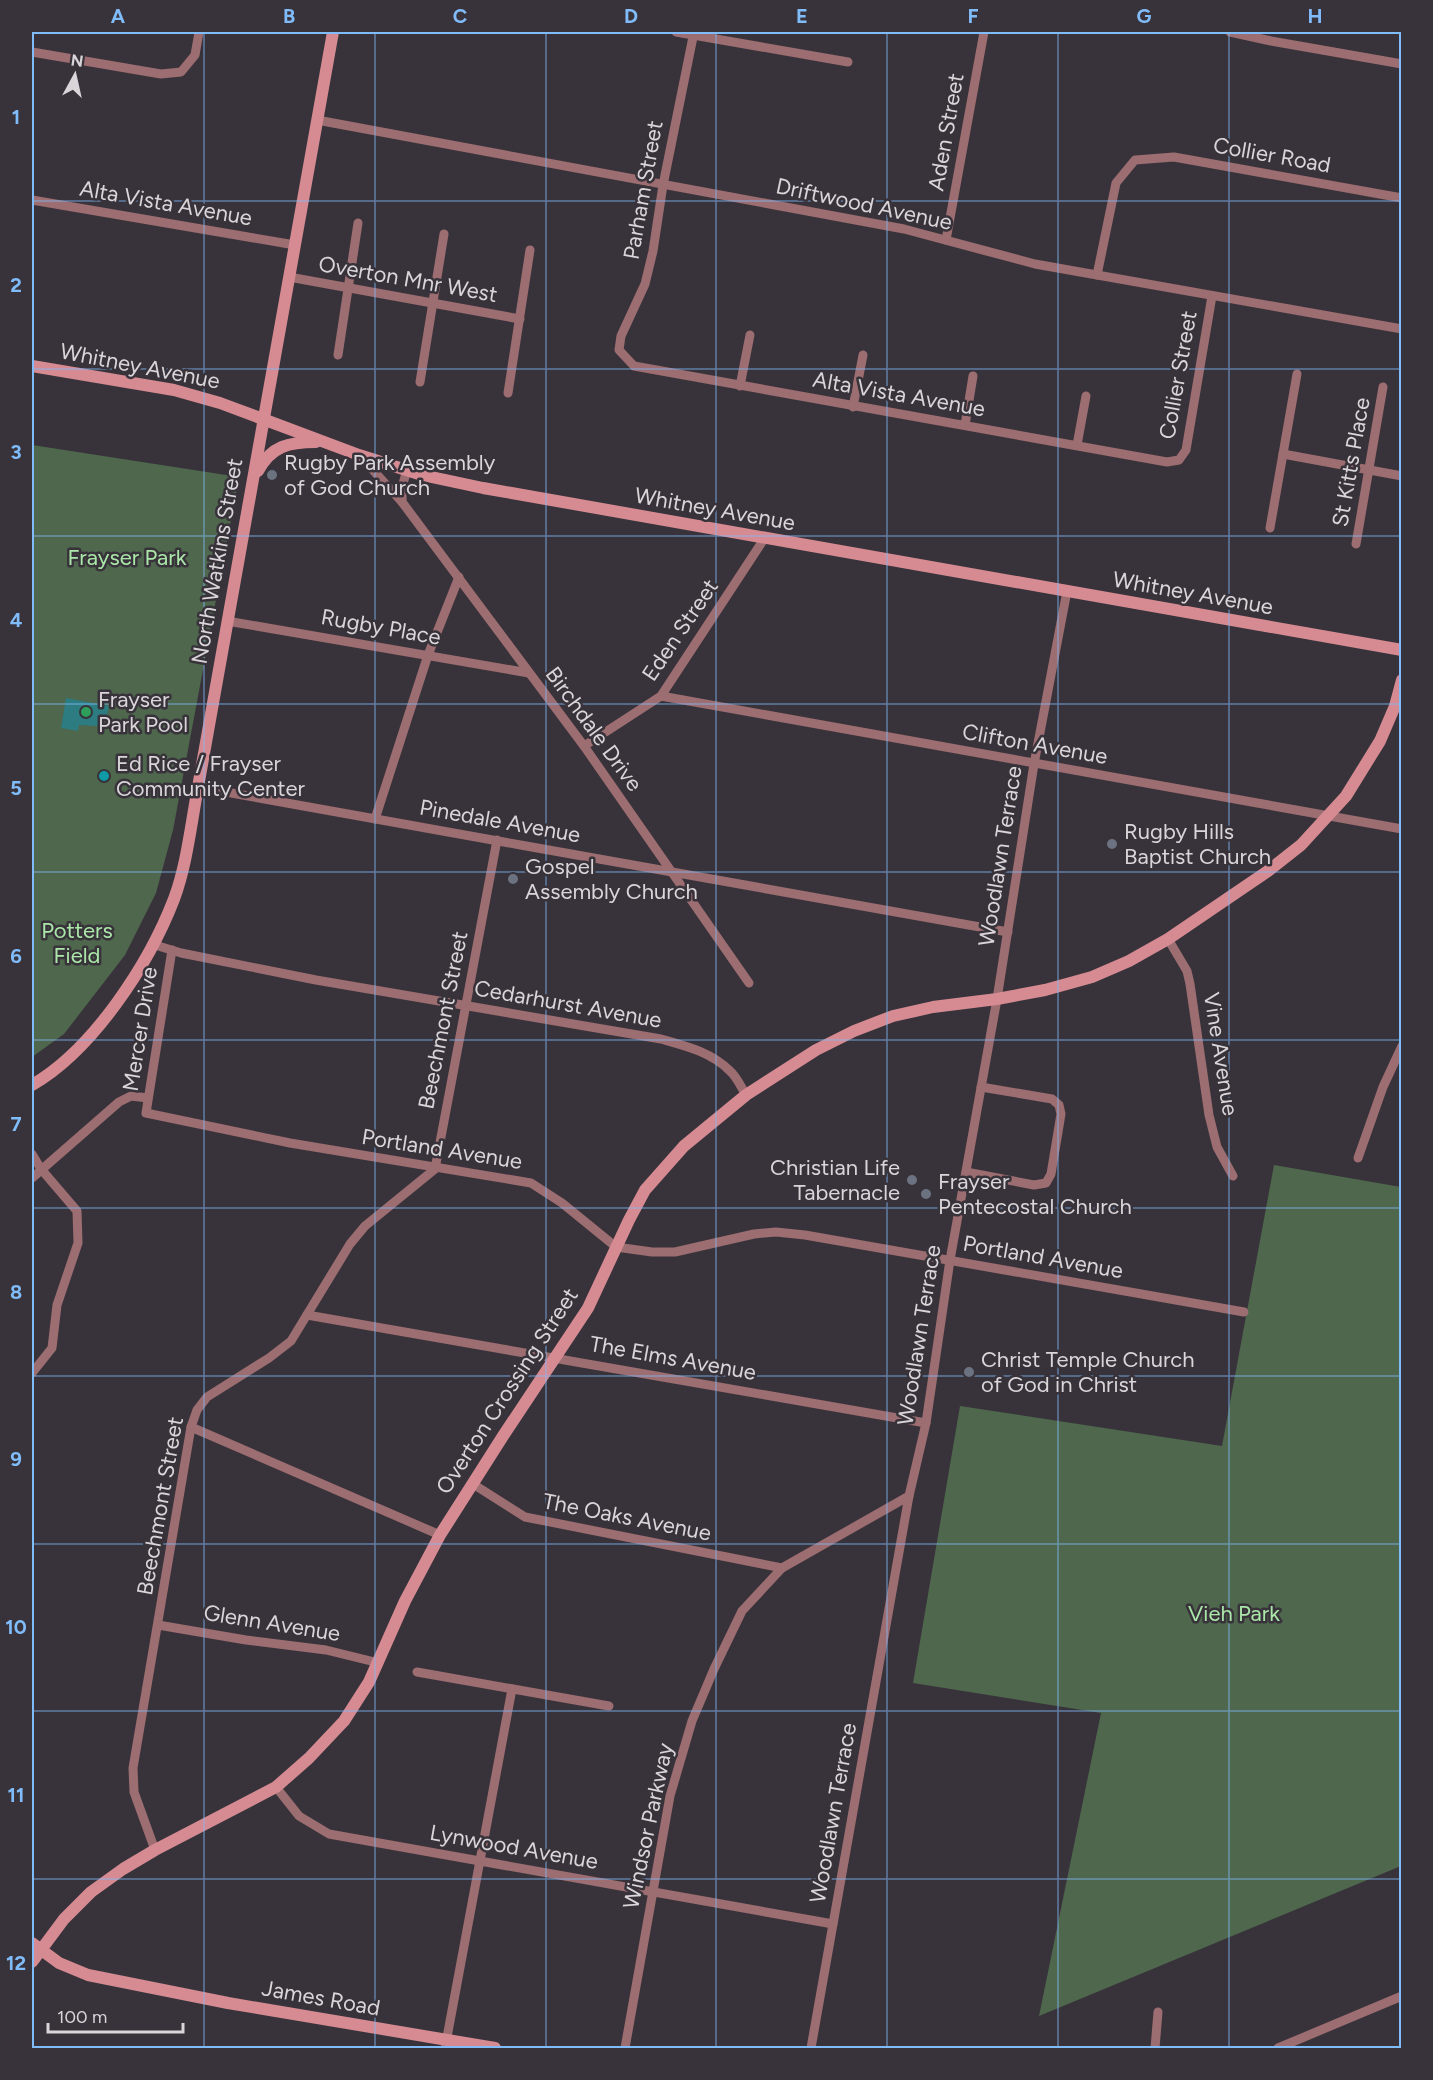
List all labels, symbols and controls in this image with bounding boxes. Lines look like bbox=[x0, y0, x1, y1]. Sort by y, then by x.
text: A bbox=[111, 4, 126, 28]
text: B bbox=[283, 4, 295, 28]
text: C bbox=[453, 4, 467, 28]
text: D bbox=[624, 4, 638, 28]
text: E bbox=[796, 4, 808, 28]
text: F bbox=[967, 4, 979, 28]
text: G bbox=[1137, 4, 1152, 28]
text: H bbox=[1308, 4, 1323, 28]
north arrow bbox=[45, 45, 105, 105]
text: N bbox=[70, 50, 84, 71]
street label: Aden Street bbox=[922, 71, 970, 193]
text: 1 bbox=[12, 105, 20, 129]
street label: Parham Street bbox=[618, 119, 668, 261]
street label: Collier Road bbox=[1211, 131, 1333, 179]
street label: Driftwood Avenue bbox=[773, 172, 955, 236]
street label: Alta Vista Avenue bbox=[78, 175, 254, 231]
street label: Overton Mnr West bbox=[317, 250, 499, 308]
text: 2 bbox=[10, 273, 22, 297]
street label: Collier Street bbox=[1153, 309, 1203, 441]
street label: Whitney Avenue bbox=[58, 337, 222, 395]
street label: Alta Vista Avenue bbox=[811, 366, 987, 422]
street label: St Kitts Place bbox=[1326, 395, 1376, 529]
text: 3 bbox=[10, 440, 22, 464]
place label: Rugby Park Assembly of God Church bbox=[284, 449, 496, 501]
street label: North Watkins Street bbox=[186, 456, 248, 666]
marker: Rugby Park Assembly of God Church bbox=[265, 468, 279, 482]
street label: Whitney Avenue bbox=[633, 482, 797, 536]
park label: Frayser Park bbox=[68, 544, 187, 571]
street label: Whitney Avenue bbox=[1111, 566, 1275, 620]
street label: Eden Street bbox=[636, 574, 724, 686]
street label: Rugby Place bbox=[319, 603, 443, 651]
text: 4 bbox=[10, 608, 23, 632]
street label: Birchdale Drive bbox=[540, 661, 648, 797]
place label: Frayser Park Pool bbox=[98, 686, 188, 738]
marker: Frayser Park Pool bbox=[79, 705, 93, 719]
street label: Clifton Avenue bbox=[960, 718, 1110, 770]
place label: Ed Rice / Frayser Community Center bbox=[116, 750, 305, 802]
street label: Woodlawn Terrace bbox=[972, 764, 1028, 948]
marker: Ed Rice / Frayser Community Center bbox=[97, 769, 111, 783]
text: 5 bbox=[10, 776, 22, 800]
street label: Pinedale Avenue bbox=[417, 794, 583, 848]
place label: Rugby Hills Baptist Church bbox=[1124, 818, 1271, 870]
marker: Rugby Hills Baptist Church bbox=[1105, 837, 1119, 851]
place label: Gospel Assembly Church bbox=[525, 853, 698, 905]
marker: Gospel Assembly Church bbox=[506, 872, 520, 886]
park label: Potters Field bbox=[41, 917, 113, 969]
street label: Beechmont Street bbox=[413, 929, 473, 1111]
text: 6 bbox=[10, 944, 22, 968]
street label: Mercer Drive bbox=[117, 965, 163, 1093]
street label: Cedarhurst Avenue bbox=[472, 974, 664, 1034]
street label: Vine Avenue bbox=[1198, 990, 1244, 1118]
text: 7 bbox=[10, 1112, 22, 1136]
street label: Portland Avenue bbox=[360, 1123, 524, 1175]
place label: Christian Life Tabernacle bbox=[770, 1154, 900, 1206]
place label: Frayser Pentecostal Church bbox=[938, 1168, 1132, 1220]
marker: Christian Life Tabernacle bbox=[905, 1173, 919, 1187]
marker: Frayser Pentecostal Church bbox=[919, 1187, 933, 1201]
street label: Portland Avenue bbox=[961, 1230, 1125, 1284]
street label: Woodlawn Terrace bbox=[891, 1243, 947, 1427]
text: 8 bbox=[10, 1280, 22, 1304]
street label: Overton Crossing Street bbox=[430, 1283, 584, 1499]
street label: The Elms Avenue bbox=[588, 1330, 758, 1386]
place label: Christ Temple Church of God in Christ bbox=[981, 1346, 1195, 1398]
marker: Christ Temple Church of God in Christ bbox=[962, 1365, 976, 1379]
street label: Beechmont Street bbox=[131, 1415, 189, 1597]
text: 9 bbox=[10, 1447, 22, 1471]
street label: The Oaks Avenue bbox=[541, 1487, 713, 1547]
street label: Glenn Avenue bbox=[202, 1599, 342, 1647]
park label: Vieh Park bbox=[1188, 1600, 1280, 1627]
text: 10 bbox=[5, 1615, 27, 1639]
street label: Woodlawn Terrace bbox=[804, 1721, 862, 1905]
street label: Windsor Parkway bbox=[617, 1740, 679, 1911]
text: 11 bbox=[8, 1783, 24, 1807]
street label: Lynwood Avenue bbox=[428, 1819, 600, 1875]
text: 12 bbox=[6, 1951, 26, 1975]
street label: James Road bbox=[260, 1974, 382, 2022]
scale bar bbox=[48, 1996, 183, 2034]
text: 100 m bbox=[57, 2006, 107, 2028]

